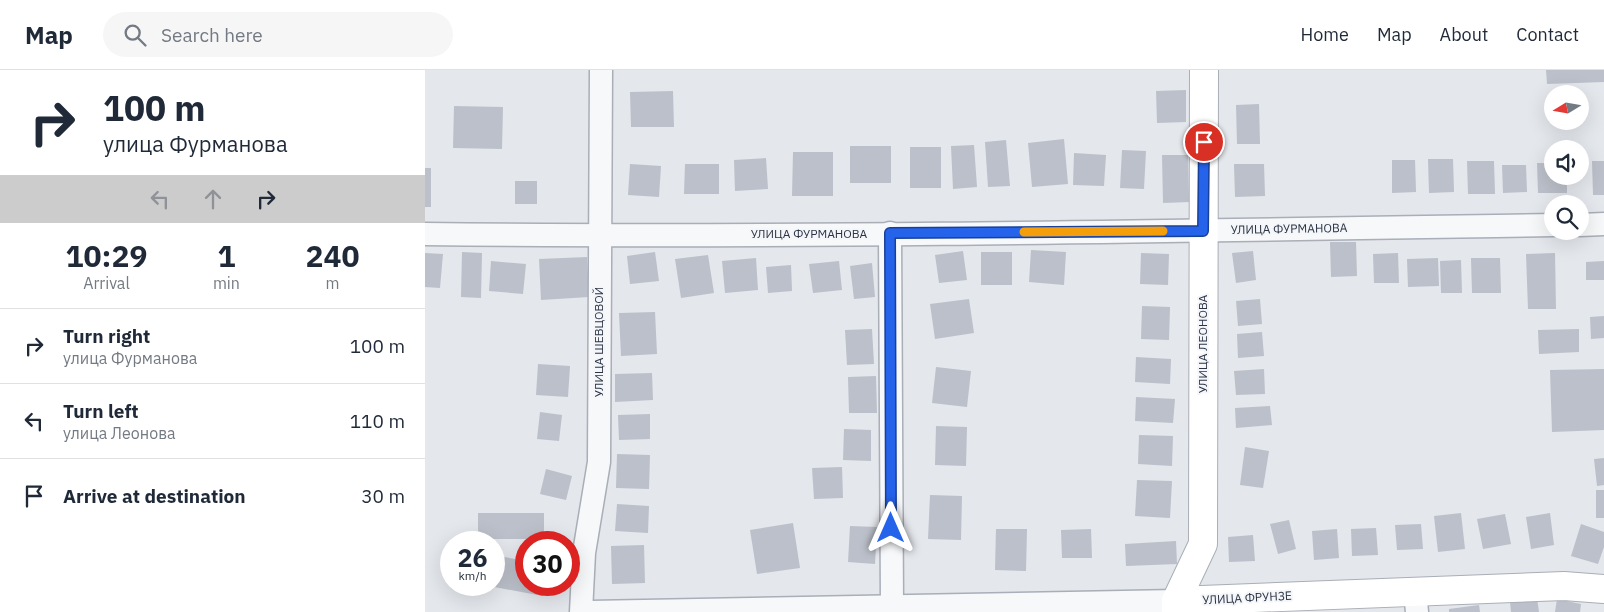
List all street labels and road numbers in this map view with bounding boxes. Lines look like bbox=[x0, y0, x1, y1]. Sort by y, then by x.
street label: УЛИЦА ФУРМАНОВА bbox=[1231, 220, 1348, 237]
street label: УЛИЦА ФУРМАНОВА bbox=[751, 226, 868, 241]
street label: УЛИЦА ШЕВЦОВОЙ bbox=[591, 287, 606, 397]
street label: УЛИЦА ЛЕОНОВА bbox=[1195, 294, 1210, 393]
street label: УЛИЦА ФРУНЗЕ bbox=[1202, 588, 1292, 607]

